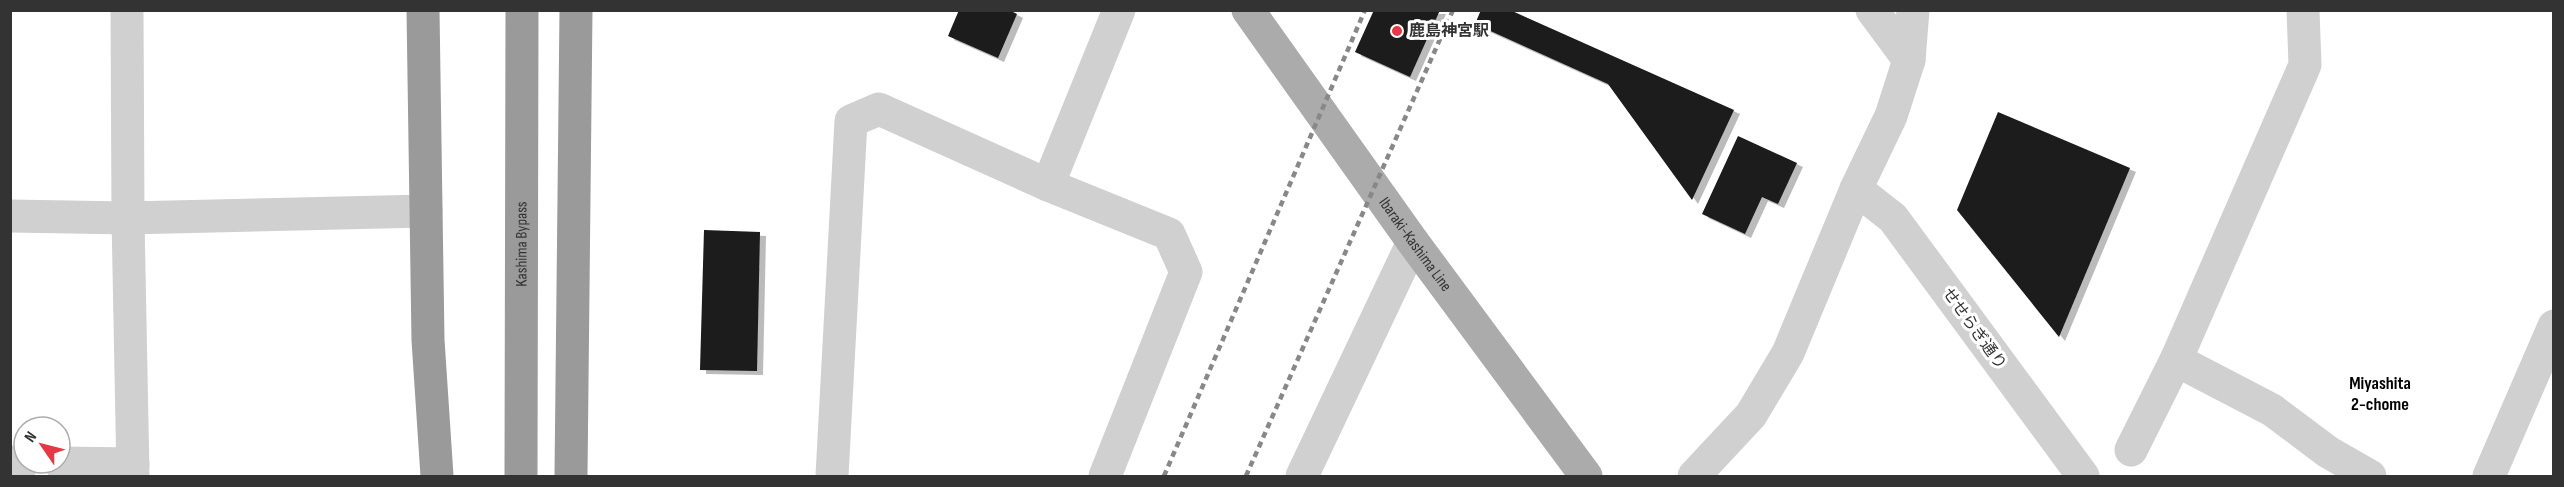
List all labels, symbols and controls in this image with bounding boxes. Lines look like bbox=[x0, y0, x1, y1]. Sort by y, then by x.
place label: 鹿島神宮駅 bbox=[1409, 21, 1489, 41]
marker: 鹿島神宮駅 bbox=[1390, 24, 1404, 38]
street label: Ibaraki-Kashima Line bbox=[1375, 194, 1456, 295]
street label: Kashima Bypass bbox=[512, 201, 531, 287]
street label: せせらぎ通り bbox=[1938, 285, 2010, 373]
district label: Miyashita 2-chome bbox=[2349, 373, 2411, 415]
north arrow bbox=[12, 415, 72, 475]
text: N bbox=[21, 428, 41, 446]

